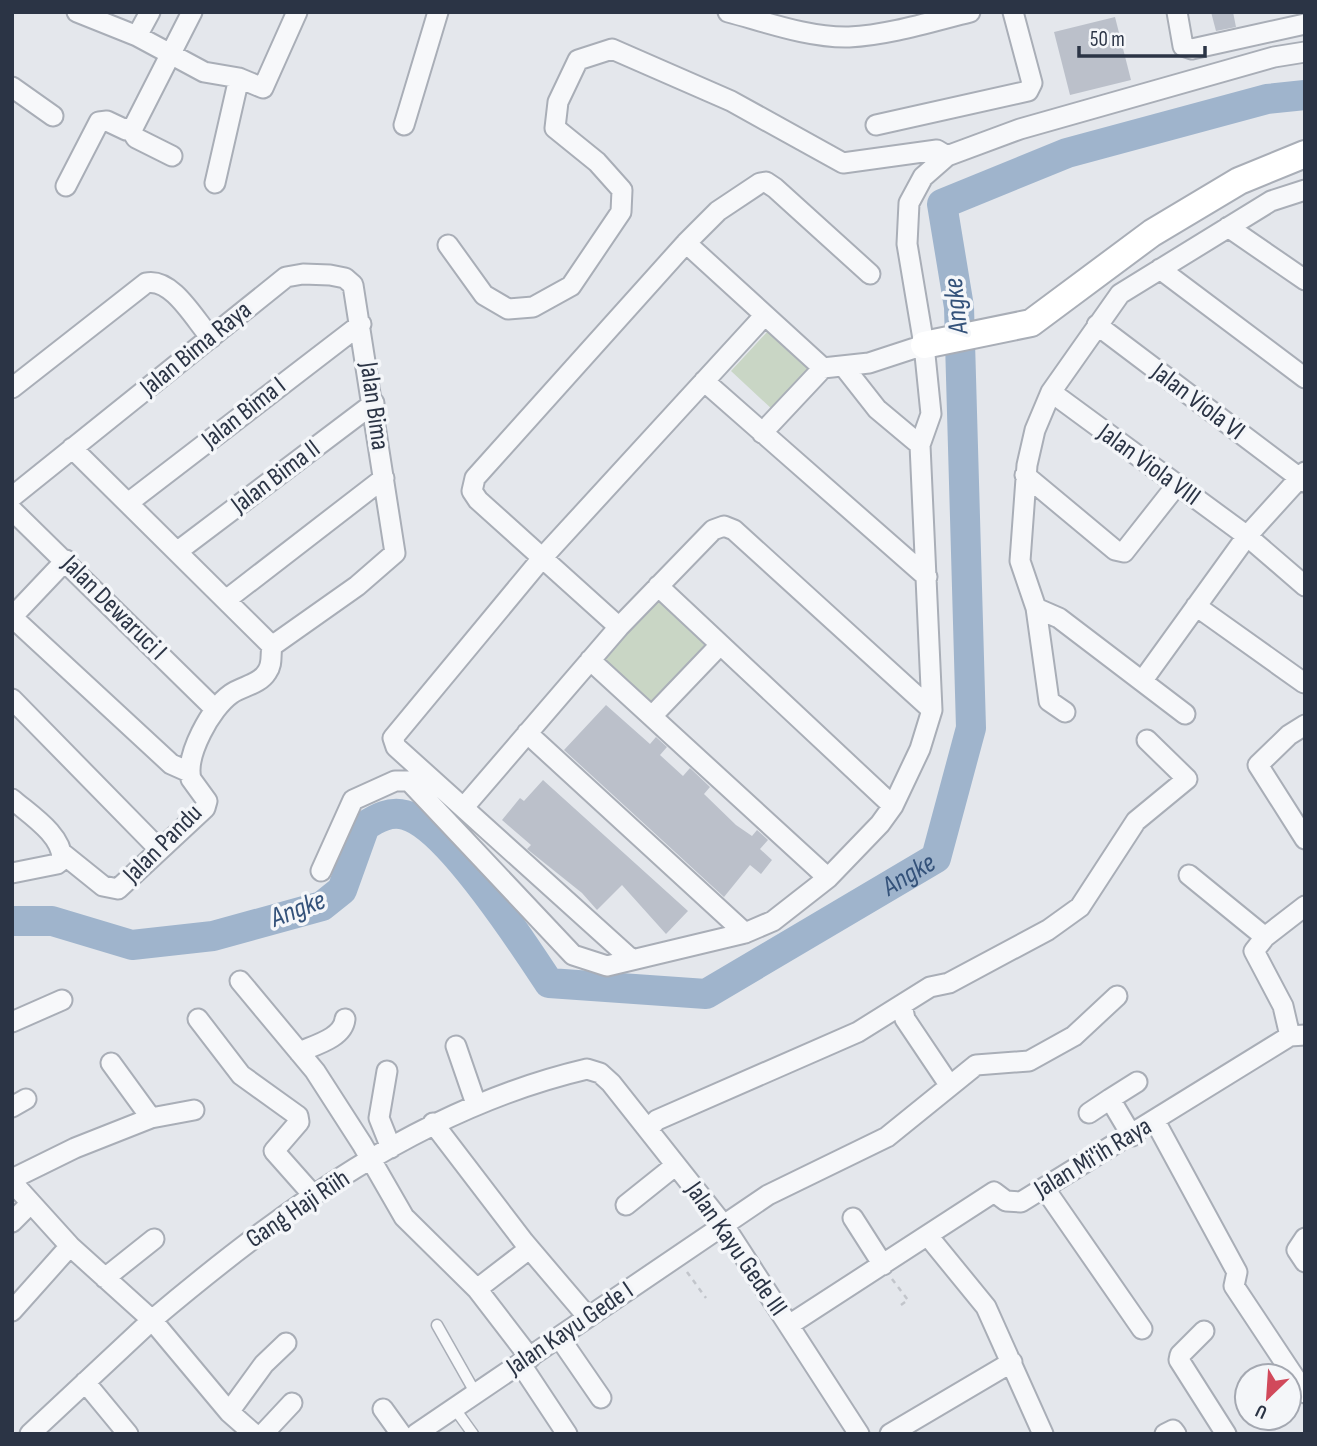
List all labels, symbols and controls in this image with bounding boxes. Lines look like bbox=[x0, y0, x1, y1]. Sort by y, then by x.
scale bar bbox=[1079, 14, 1205, 58]
text: 50 m bbox=[1090, 27, 1125, 52]
water label: Angke bbox=[937, 276, 975, 337]
street label: Jalan Bima Raya bbox=[133, 295, 258, 404]
street label: Jalan Viola VI bbox=[1144, 356, 1251, 447]
street label: Jalan Bima bbox=[352, 359, 396, 452]
street label: Jalan Bima I bbox=[195, 371, 292, 456]
street label: Jalan Viola VIII bbox=[1091, 417, 1206, 513]
street label: Jalan Bima II bbox=[225, 434, 327, 521]
street label: Jalan Dewaruci I bbox=[54, 548, 173, 667]
street label: Jalan Pandu bbox=[116, 798, 209, 891]
water label: Angke bbox=[875, 846, 941, 903]
water label: Angke bbox=[265, 883, 330, 935]
street label: Jalan Mi'ih Raya bbox=[1028, 1111, 1157, 1206]
street label: Gang Haji Riih bbox=[240, 1163, 356, 1255]
street label: Jalan Kayu Gede III bbox=[678, 1175, 794, 1322]
street label: Jalan Kayu Gede I bbox=[500, 1275, 639, 1383]
north arrow bbox=[1233, 1362, 1303, 1432]
text: U bbox=[1252, 1399, 1271, 1424]

